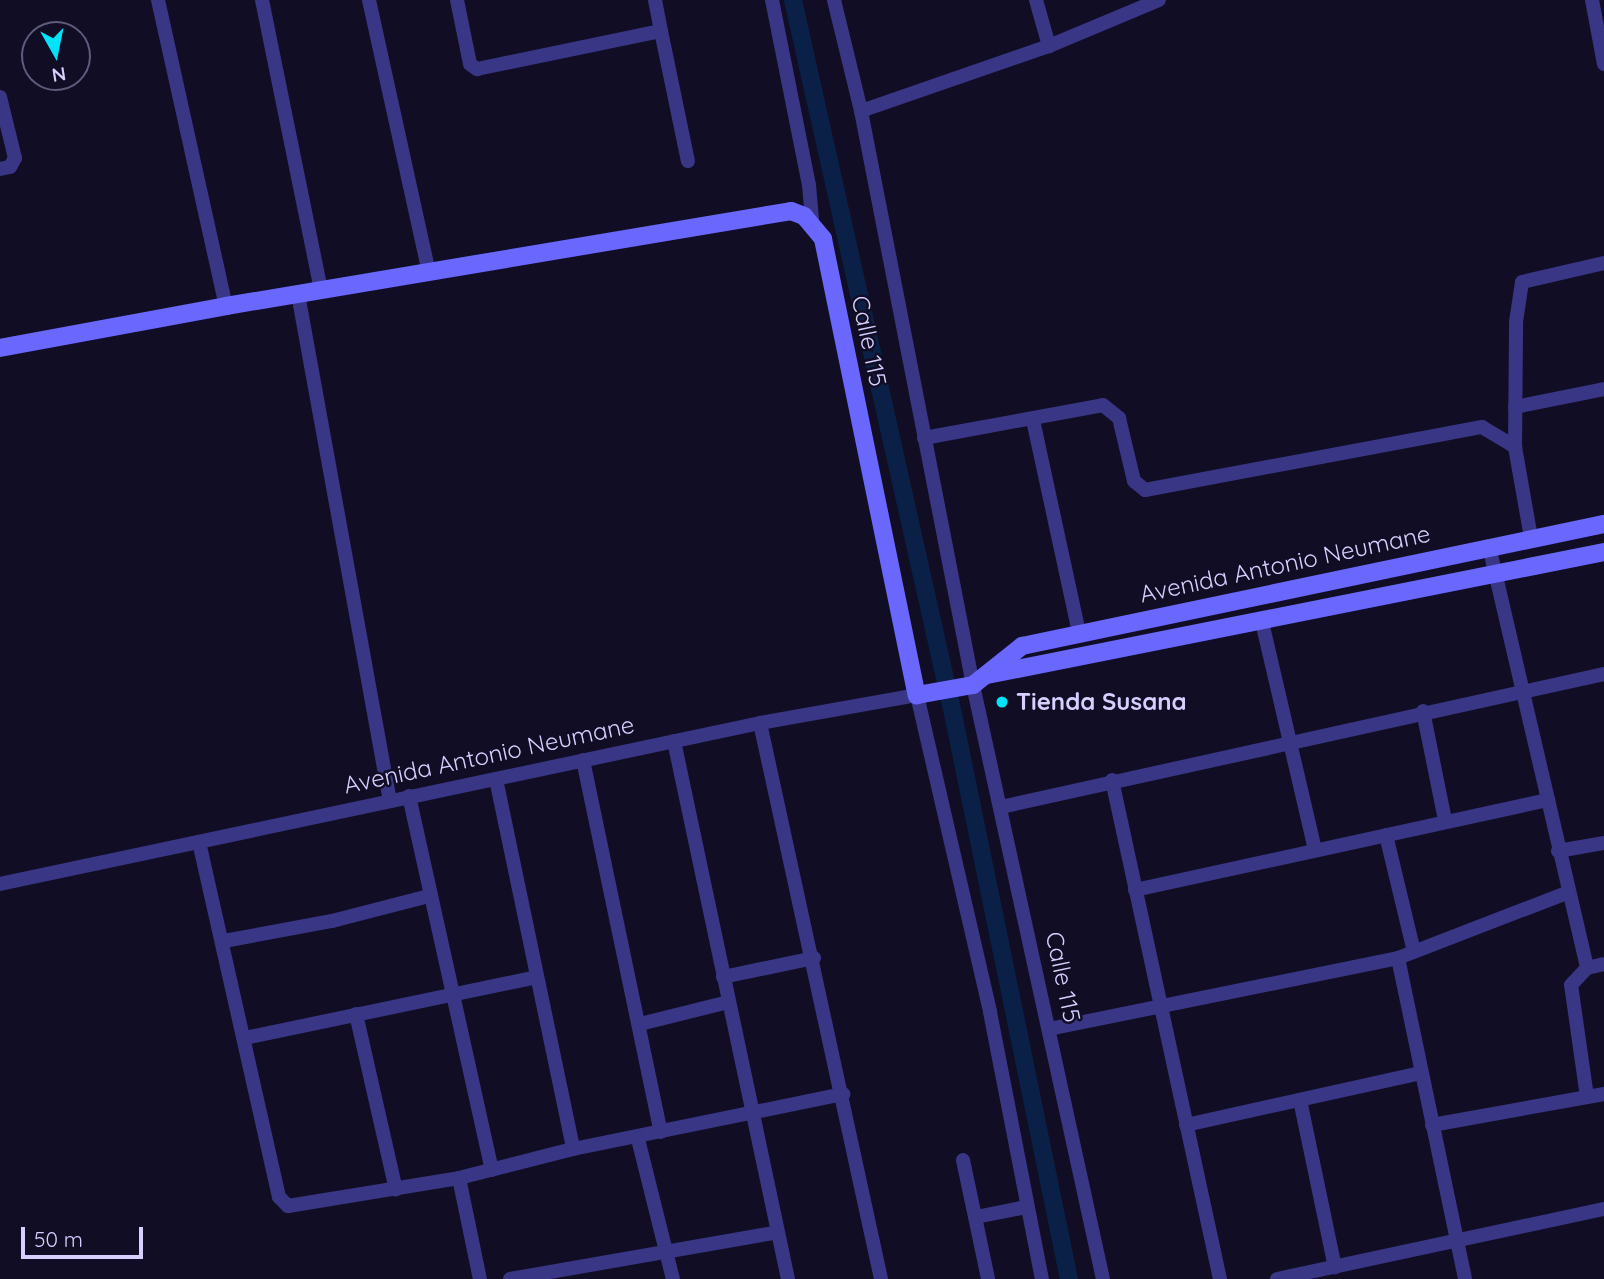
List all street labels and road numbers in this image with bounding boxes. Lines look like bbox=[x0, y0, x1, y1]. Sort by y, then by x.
street label: Calle 115 bbox=[845, 293, 893, 389]
street label: Avenida Antonio Neumane bbox=[1137, 519, 1433, 609]
street label: Avenida Antonio Neumane bbox=[341, 710, 637, 800]
street label: Calle 115 bbox=[1039, 929, 1087, 1025]

